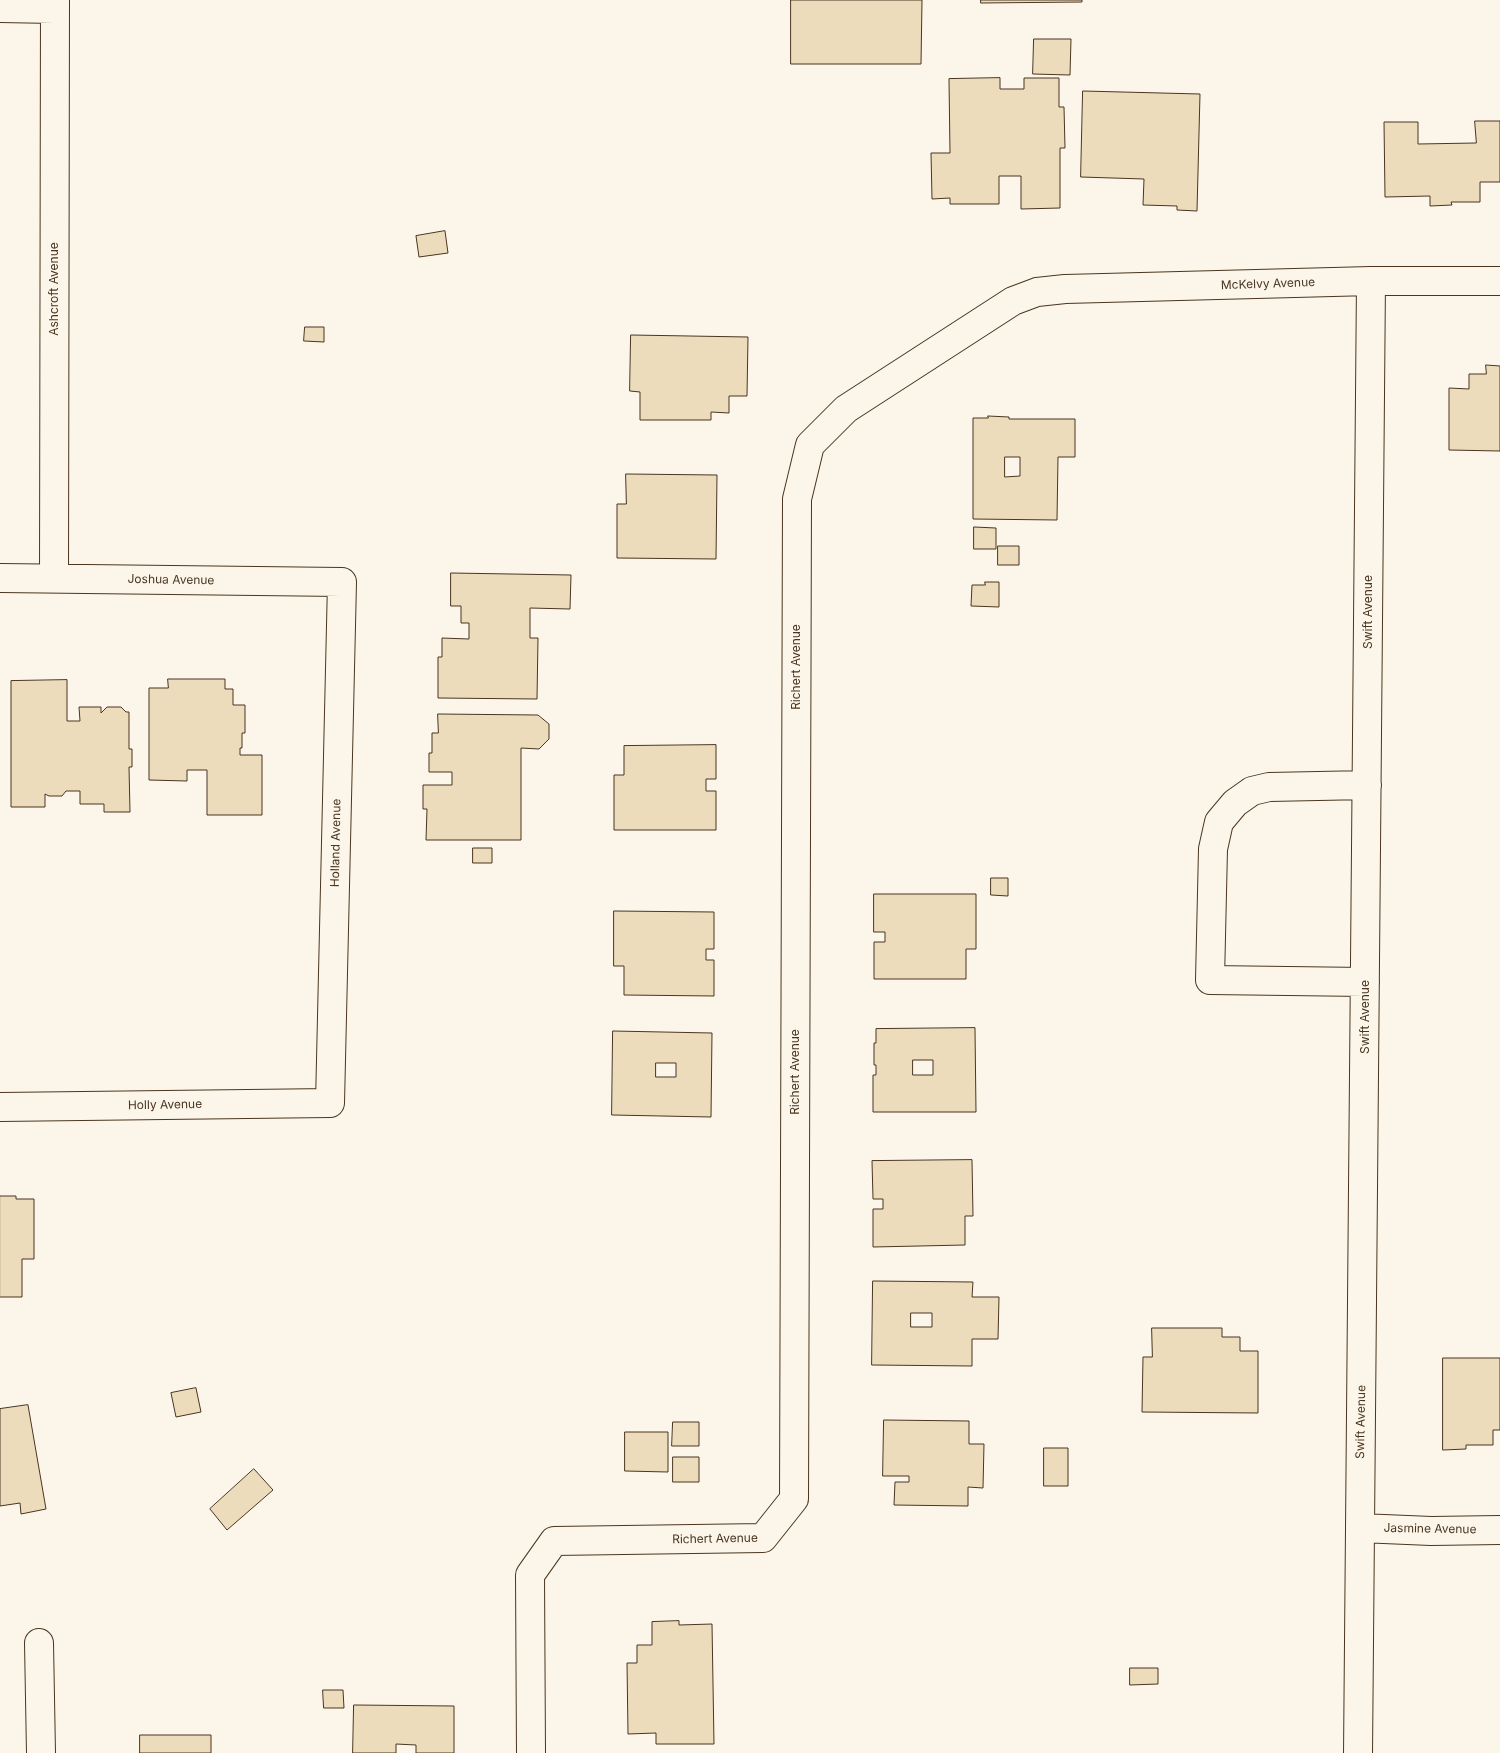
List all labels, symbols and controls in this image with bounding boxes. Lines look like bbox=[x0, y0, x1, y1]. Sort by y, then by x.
street label: Ashcroft Avenue bbox=[47, 242, 61, 336]
street label: McKelvy Avenue bbox=[1221, 275, 1315, 293]
street label: Joshua Avenue bbox=[127, 572, 215, 588]
street label: Swift Avenue bbox=[1361, 575, 1375, 649]
street label: Richert Avenue bbox=[789, 624, 803, 710]
street label: Holland Avenue bbox=[328, 799, 344, 887]
street label: Swift Avenue bbox=[1358, 980, 1372, 1054]
street label: Richert Avenue bbox=[788, 1029, 802, 1115]
street label: Holly Avenue bbox=[128, 1097, 202, 1113]
street label: Swift Avenue bbox=[1353, 1385, 1369, 1459]
street label: Jasmine Avenue bbox=[1383, 1521, 1477, 1537]
street label: Richert Avenue bbox=[672, 1531, 758, 1547]

